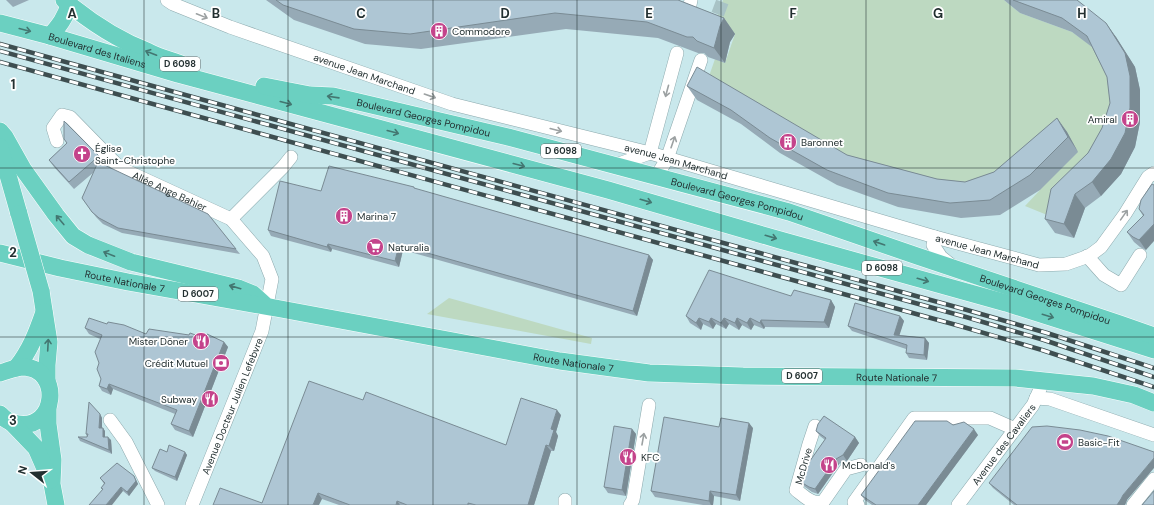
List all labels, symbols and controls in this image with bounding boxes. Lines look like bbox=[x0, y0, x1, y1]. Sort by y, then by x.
text: A bbox=[67, 5, 77, 22]
text: B bbox=[212, 5, 220, 22]
text: C bbox=[356, 5, 366, 22]
text: D bbox=[500, 5, 510, 22]
text: E bbox=[645, 5, 653, 22]
text: F bbox=[789, 5, 797, 22]
text: G bbox=[933, 5, 943, 22]
text: H bbox=[1077, 5, 1087, 22]
one-way arrow bbox=[195, 13, 207, 20]
building icon: Commodore bbox=[429, 21, 449, 41]
place label: Commodore bbox=[452, 25, 511, 38]
one-way arrow bbox=[18, 26, 31, 34]
street label: Boulevard des Italiens bbox=[47, 30, 147, 71]
one-way arrow bbox=[145, 49, 157, 56]
street label: avenue Jean Marchand bbox=[312, 50, 417, 98]
road number: D 6098 bbox=[160, 57, 200, 71]
text: 1 bbox=[11, 76, 15, 93]
one-way arrow bbox=[663, 84, 670, 97]
one-way arrow bbox=[327, 93, 340, 101]
one-way arrow bbox=[424, 93, 437, 100]
street label: Boulevard Georges Pompidou bbox=[355, 96, 492, 140]
one-way arrow bbox=[279, 99, 292, 107]
building icon: Amiral bbox=[1120, 109, 1140, 129]
place label: Amiral bbox=[1088, 113, 1117, 126]
one-way arrow bbox=[549, 126, 562, 134]
one-way arrow bbox=[387, 128, 400, 136]
building icon: Baronnet bbox=[778, 132, 798, 152]
one-way arrow bbox=[670, 136, 678, 148]
place label: Baronnet bbox=[801, 136, 843, 149]
street label: avenue Jean Marchand bbox=[623, 141, 729, 183]
place label: Église Saint-Christophe bbox=[95, 142, 175, 167]
church icon: Église Saint-Christophe bbox=[72, 144, 92, 164]
road number: D 6098 bbox=[541, 144, 581, 158]
one-way arrow bbox=[512, 162, 525, 169]
street label: Allée Ange Bahier bbox=[130, 169, 209, 214]
street label: Boulevard Georges Pompidou bbox=[669, 175, 805, 224]
one-way arrow bbox=[639, 198, 652, 205]
building icon: Marina 7 bbox=[334, 206, 354, 226]
place label: Marina 7 bbox=[357, 210, 396, 223]
one-way arrow bbox=[1120, 210, 1128, 221]
one-way arrow bbox=[55, 214, 64, 225]
street label: avenue Jean Marchand bbox=[934, 231, 1040, 272]
one-way arrow bbox=[764, 234, 777, 241]
supermarket icon: Naturalia bbox=[365, 237, 385, 257]
one-way arrow bbox=[873, 239, 886, 246]
place label: Naturalia bbox=[388, 241, 429, 254]
text: 2 bbox=[9, 244, 17, 261]
one-way arrow bbox=[103, 250, 115, 257]
road number: D 6098 bbox=[862, 261, 902, 275]
street label: Route Nationale 7 bbox=[84, 267, 166, 295]
street label: Boulevard Georges Pompidou bbox=[978, 271, 1112, 327]
one-way arrow bbox=[916, 277, 929, 284]
one-way arrow bbox=[228, 283, 241, 290]
road number: D 6007 bbox=[178, 287, 218, 301]
one-way arrow bbox=[1041, 313, 1054, 320]
restaurant icon: Mister Döner bbox=[191, 331, 211, 351]
place label: Mister Döner bbox=[129, 335, 188, 348]
street label: Avenue Docteur Julien Lefebvre bbox=[199, 336, 266, 476]
one-way arrow bbox=[45, 339, 52, 352]
street label: Route Nationale 7 bbox=[532, 350, 614, 375]
bank icon: Crédit Mutuel bbox=[211, 353, 231, 373]
place label: Crédit Mutuel bbox=[145, 357, 208, 370]
road number: D 6007 bbox=[782, 369, 822, 383]
street label: Route Nationale 7 bbox=[856, 371, 937, 384]
restaurant icon: Subway bbox=[200, 389, 220, 409]
place label: Subway bbox=[161, 393, 197, 406]
street label: Avenue des Cavaliers bbox=[969, 401, 1039, 488]
text: 3 bbox=[9, 412, 17, 429]
sports icon: Basic-Fit bbox=[1055, 432, 1075, 452]
one-way arrow bbox=[639, 433, 647, 446]
place label: Basic-Fit bbox=[1078, 436, 1120, 449]
street label: McDrive bbox=[792, 446, 815, 486]
restaurant icon: KFC bbox=[618, 447, 638, 467]
place label: KFC bbox=[641, 451, 659, 464]
north arrow bbox=[12, 453, 52, 493]
restaurant icon: McDonald's bbox=[819, 455, 839, 475]
place label: McDonald's bbox=[842, 459, 895, 472]
text: N bbox=[15, 464, 30, 476]

